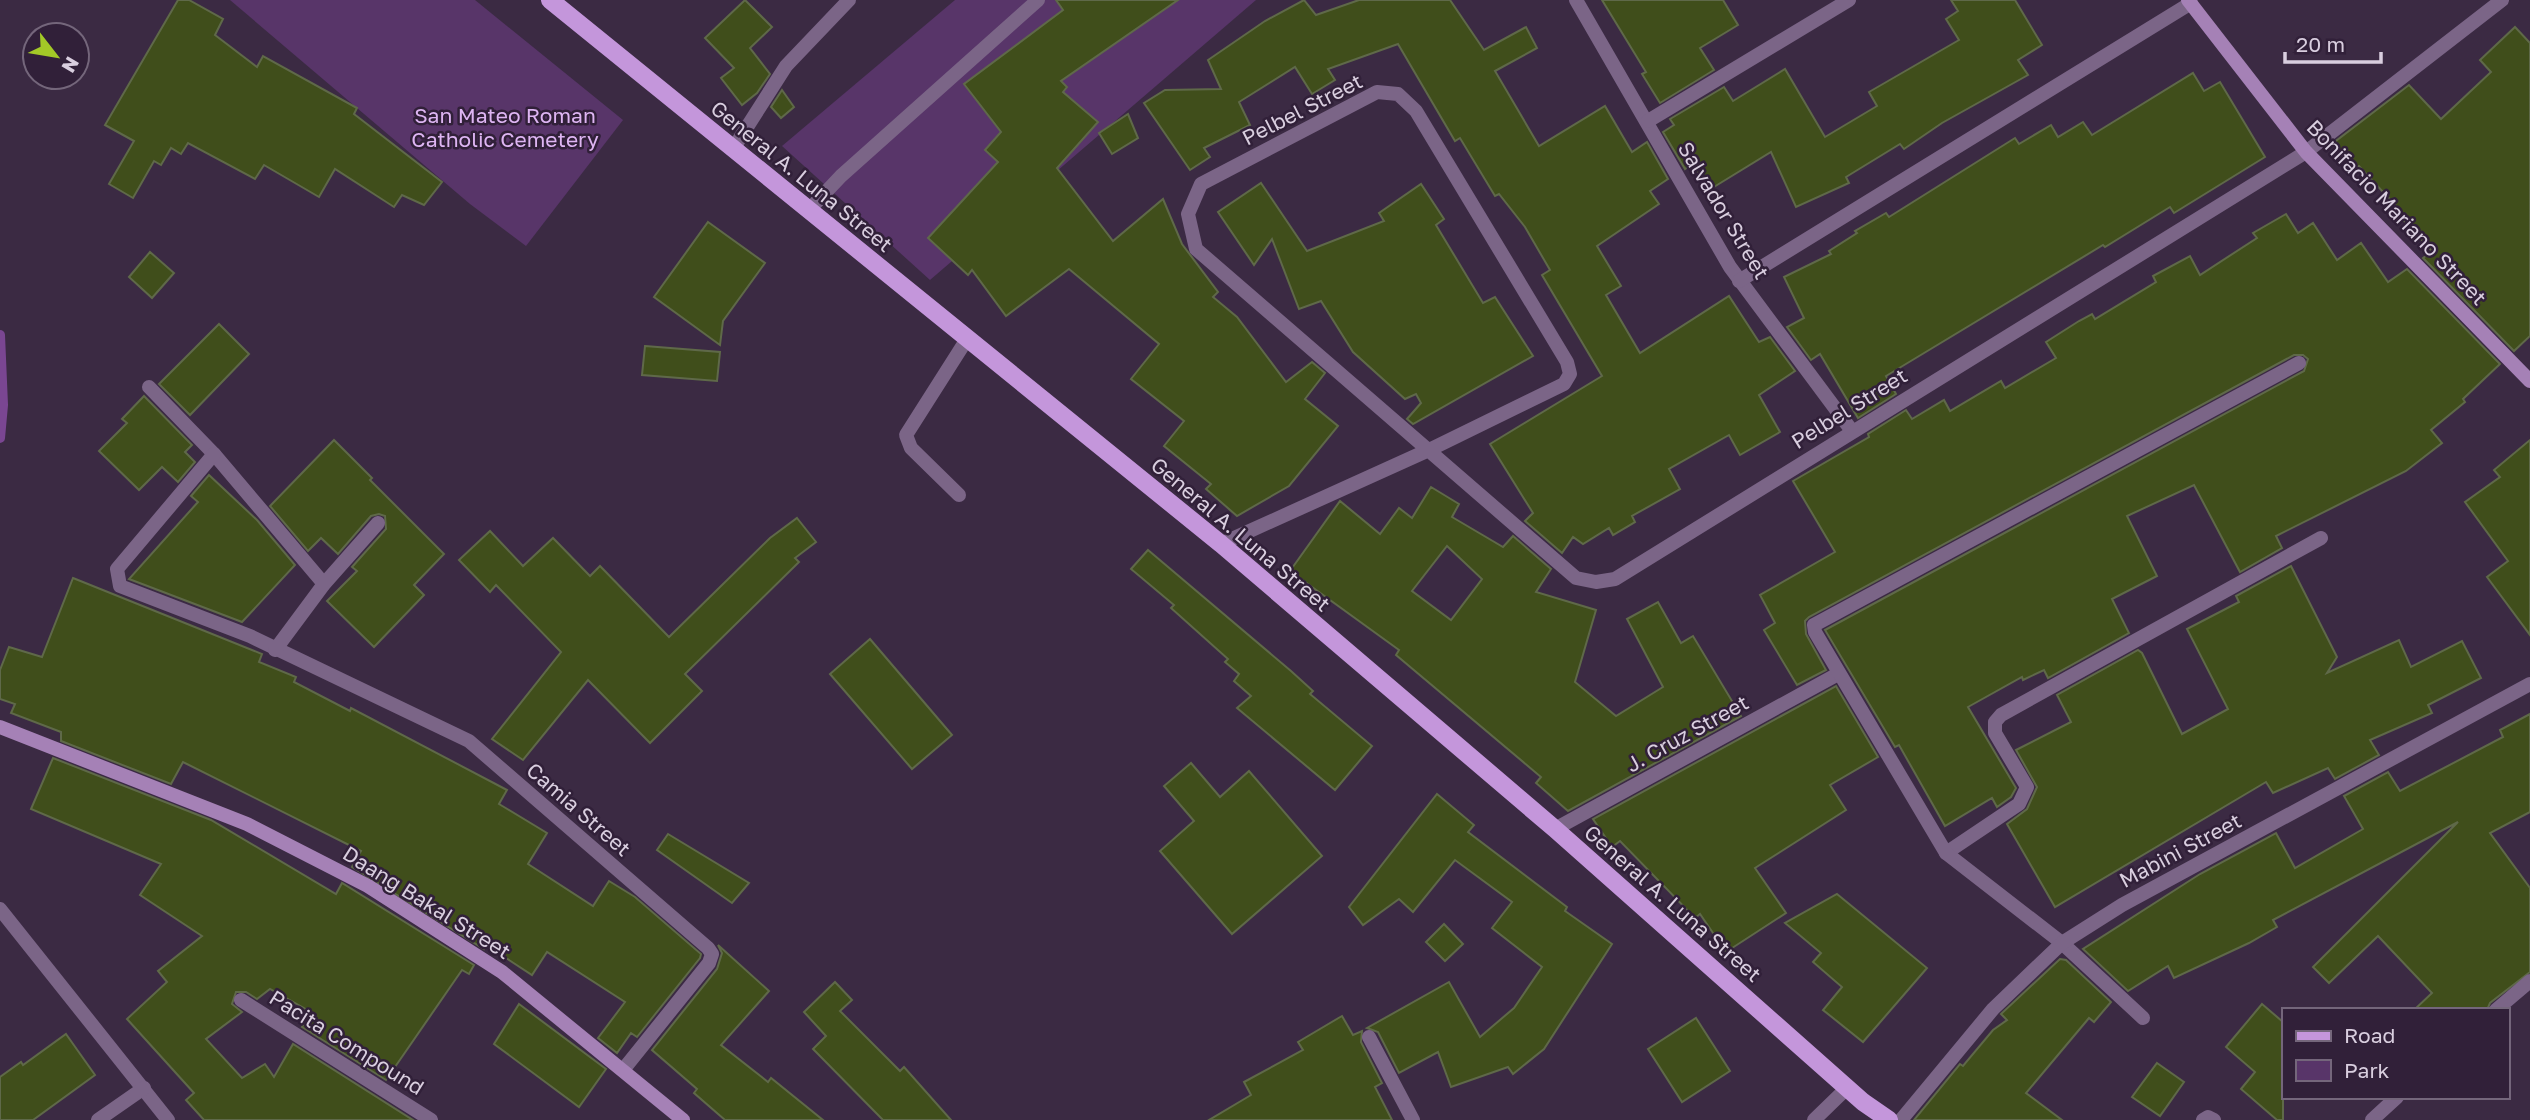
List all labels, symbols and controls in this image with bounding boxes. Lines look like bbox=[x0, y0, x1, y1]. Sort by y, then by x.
north arrow bbox=[21, 21, 91, 91]
scale bar bbox=[2285, 21, 2381, 65]
text: 20 m bbox=[2296, 31, 2345, 57]
text: N bbox=[57, 53, 85, 77]
street label: Pelbel Street bbox=[1237, 68, 1367, 150]
street label: General A. Luna Street bbox=[706, 95, 898, 257]
park label: San Mateo Roman Catholic Cemetery bbox=[411, 102, 599, 152]
street label: Bonifacio Mariano Street bbox=[2302, 114, 2492, 310]
street label: Salvador Street bbox=[1673, 137, 1775, 283]
street label: Pelbel Street bbox=[1786, 362, 1912, 454]
street label: General A. Luna Street bbox=[1146, 451, 1336, 617]
street label: J. Cruz Street bbox=[1621, 689, 1753, 777]
street label: Camia Street bbox=[522, 757, 636, 861]
street label: Mabini Street bbox=[2115, 807, 2245, 893]
street label: General A. Luna Street bbox=[1579, 819, 1767, 987]
street label: Daang Bakal Street bbox=[338, 840, 516, 964]
street label: Pacita Compound bbox=[265, 984, 429, 1100]
legend bbox=[2282, 1008, 2509, 1099]
text: Road bbox=[2344, 1022, 2395, 1048]
text: Park bbox=[2344, 1057, 2390, 1083]

